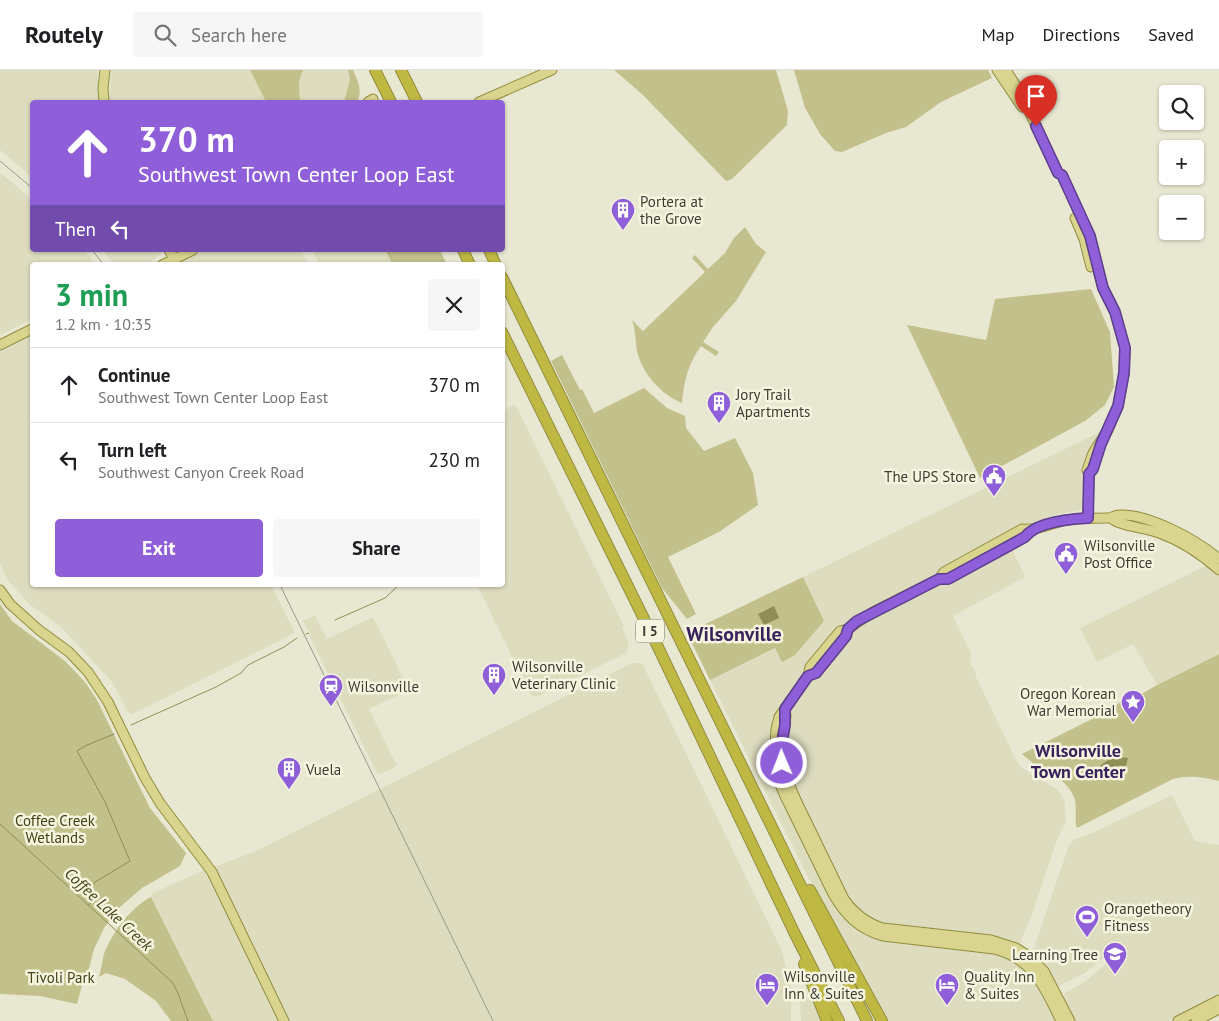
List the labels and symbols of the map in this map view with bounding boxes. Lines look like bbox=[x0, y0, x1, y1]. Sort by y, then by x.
pin bbox=[1015, 75, 1057, 126]
place label: Portera at the Grove bbox=[640, 192, 703, 228]
building icon: Portera at the Grove bbox=[610, 197, 636, 231]
place label: Jory Trail Apartments bbox=[735, 385, 810, 421]
building icon: Jory Trail Apartments bbox=[706, 390, 732, 424]
public building icon: The UPS Store bbox=[981, 463, 1007, 497]
place label: The UPS Store bbox=[884, 467, 976, 486]
place label: Wilsonville Post Office bbox=[1084, 536, 1155, 572]
public building icon: Wilsonville Post Office bbox=[1053, 541, 1079, 575]
road number: I 5 bbox=[636, 620, 664, 642]
district label: Wilsonville bbox=[686, 621, 782, 647]
place label: Wilsonville Veterinary Clinic bbox=[511, 657, 616, 693]
building icon: Wilsonville Veterinary Clinic bbox=[481, 662, 507, 696]
station icon: Wilsonville bbox=[318, 673, 344, 707]
place label: Wilsonville bbox=[348, 677, 419, 696]
place label: Oregon Korean War Memorial bbox=[1020, 684, 1117, 720]
place icon: Oregon Korean War Memorial bbox=[1120, 689, 1146, 723]
position arrow bbox=[755, 736, 807, 788]
district label: Wilsonville Town Center bbox=[1031, 739, 1126, 783]
building icon: Vuela bbox=[276, 756, 302, 790]
place label: Vuela bbox=[305, 760, 341, 779]
park label: Coffee Creek Wetlands bbox=[15, 811, 96, 847]
water label: Coffee Lake Creek bbox=[61, 863, 158, 955]
place label: Orangetheory Fitness bbox=[1104, 899, 1192, 935]
sports icon: Orangetheory Fitness bbox=[1074, 904, 1100, 938]
school or university icon: Learning Tree bbox=[1102, 941, 1128, 975]
place label: Learning Tree bbox=[1012, 945, 1098, 964]
place label: Wilsonville Inn & Suites bbox=[784, 967, 864, 1003]
place label: Quality Inn & Suites bbox=[964, 967, 1035, 1003]
park label: Tivoli Park bbox=[27, 968, 96, 987]
hotel icon: Wilsonville Inn & Suites bbox=[754, 972, 780, 1006]
hotel icon: Quality Inn & Suites bbox=[934, 972, 960, 1006]

